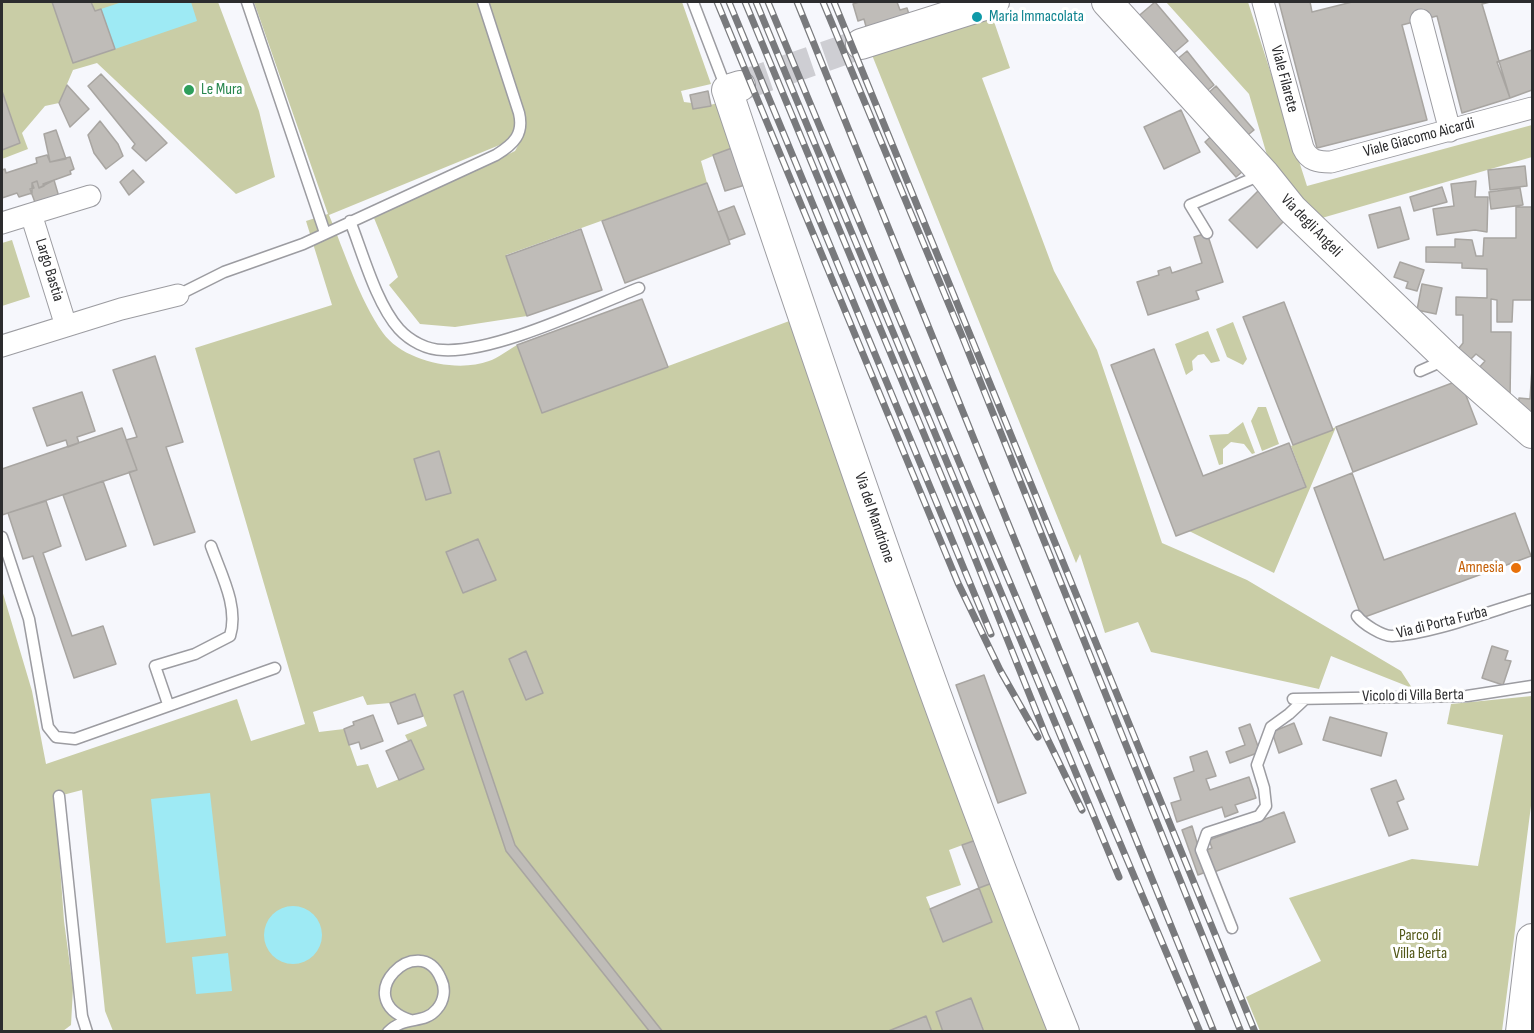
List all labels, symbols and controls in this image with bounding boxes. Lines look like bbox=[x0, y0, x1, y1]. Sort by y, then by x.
place label: Maria Immacolata bbox=[989, 7, 1084, 27]
marker: Maria Immacolata bbox=[970, 10, 984, 24]
street label: Viale Filarete bbox=[1266, 43, 1302, 115]
place label: Le Mura bbox=[201, 80, 242, 100]
marker: Le Mura bbox=[182, 83, 196, 97]
street label: Viale Giacomo Aicardi bbox=[1361, 114, 1477, 162]
street label: Via degli Angeli bbox=[1276, 190, 1346, 262]
street label: Largo Bastia bbox=[30, 236, 68, 304]
street label: Via del Mandrione bbox=[850, 470, 898, 566]
place label: Amnesia bbox=[1458, 558, 1504, 578]
marker: Amnesia bbox=[1509, 561, 1523, 575]
street label: Via di Porta Furba bbox=[1395, 602, 1489, 644]
street label: Vicolo di Villa Berta bbox=[1362, 686, 1464, 706]
park label: Parco di Villa Berta bbox=[1393, 926, 1447, 964]

